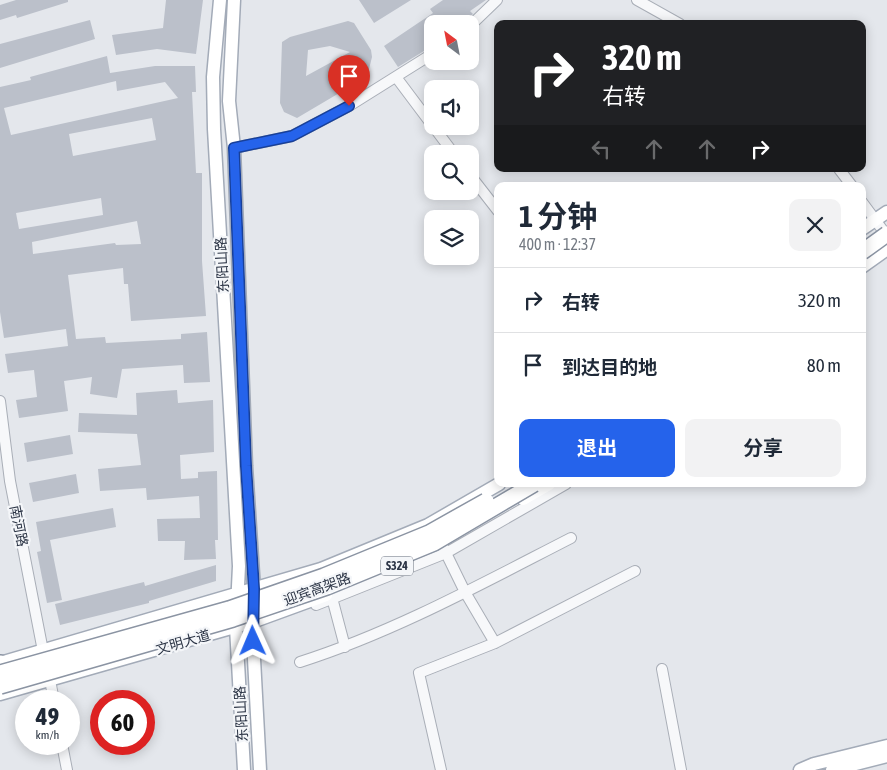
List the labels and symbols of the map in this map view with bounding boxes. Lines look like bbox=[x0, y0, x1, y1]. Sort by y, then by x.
north arrow bbox=[424, 15, 479, 70]
pin bbox=[328, 55, 370, 106]
street label: 东阳山路 bbox=[213, 237, 231, 293]
street label: 南河路 bbox=[7, 504, 31, 548]
road number: S324 bbox=[381, 556, 413, 576]
street label: 迎宾高架路 bbox=[281, 570, 353, 608]
position arrow bbox=[226, 614, 278, 666]
street label: 文明大道 bbox=[154, 627, 212, 657]
street label: 东阳山路 bbox=[232, 686, 250, 742]
speed limit sign: 60 bbox=[90, 690, 155, 755]

